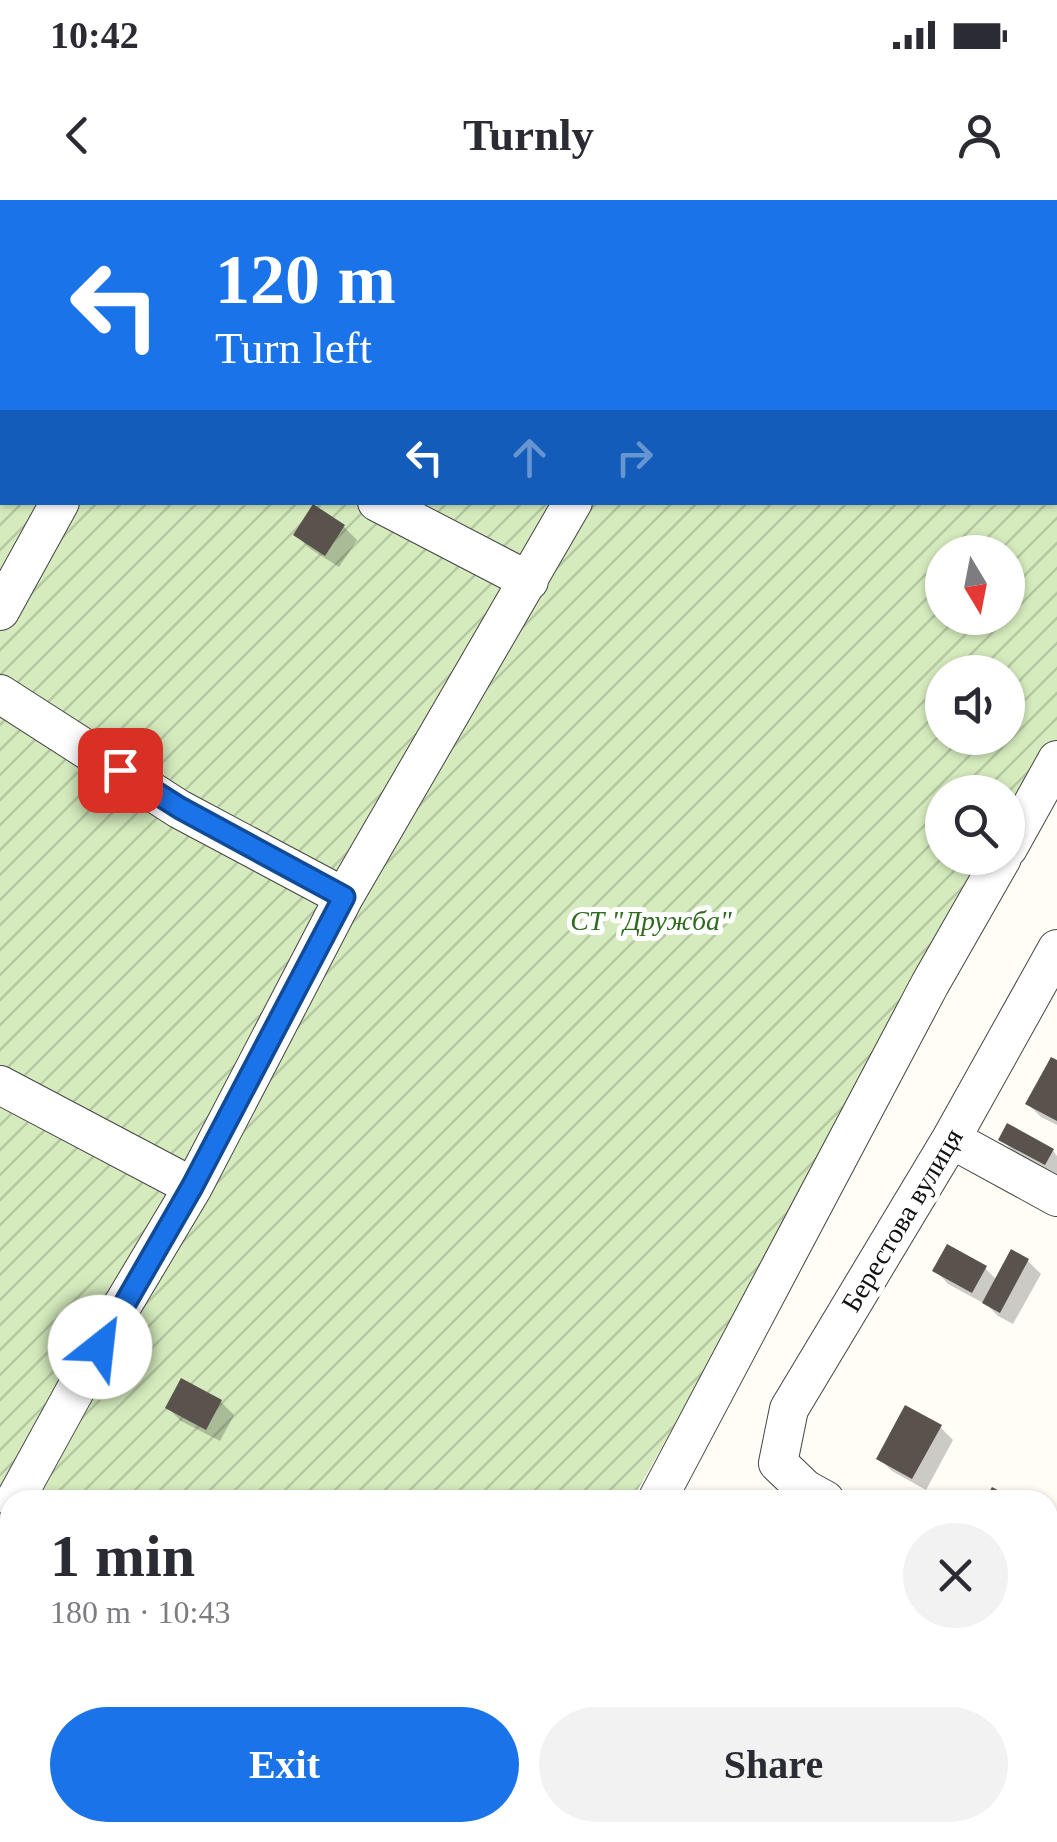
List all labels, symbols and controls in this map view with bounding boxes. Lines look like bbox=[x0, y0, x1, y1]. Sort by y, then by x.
text: 10:42 bbox=[50, 14, 139, 56]
icon: back bbox=[50, 108, 105, 163]
icon: person bbox=[952, 108, 1007, 163]
text: Turnly bbox=[463, 110, 594, 160]
icon: left bbox=[50, 240, 180, 370]
text: 120 m bbox=[215, 241, 396, 318]
text: Turn left bbox=[215, 323, 372, 373]
icon: left bbox=[397, 430, 452, 485]
icon: ahead bbox=[502, 430, 557, 485]
icon: right bbox=[607, 430, 662, 485]
north arrow bbox=[925, 535, 1025, 635]
map controls bbox=[925, 535, 1025, 875]
button: sound bbox=[925, 655, 1025, 755]
pin bbox=[78, 728, 163, 813]
icon: arrive bbox=[93, 743, 148, 798]
button: search bbox=[925, 775, 1025, 875]
park label: СТ "Дружба" bbox=[570, 905, 732, 936]
street label: Берестова вулиця bbox=[835, 1123, 969, 1317]
position arrow bbox=[48, 1295, 152, 1399]
text: 1 min bbox=[50, 1523, 195, 1589]
button: close bbox=[903, 1523, 1008, 1628]
text: 180 m · 10:43 bbox=[50, 1594, 230, 1630]
button: Exit bbox=[50, 1707, 519, 1822]
button: Share bbox=[539, 1707, 1008, 1822]

